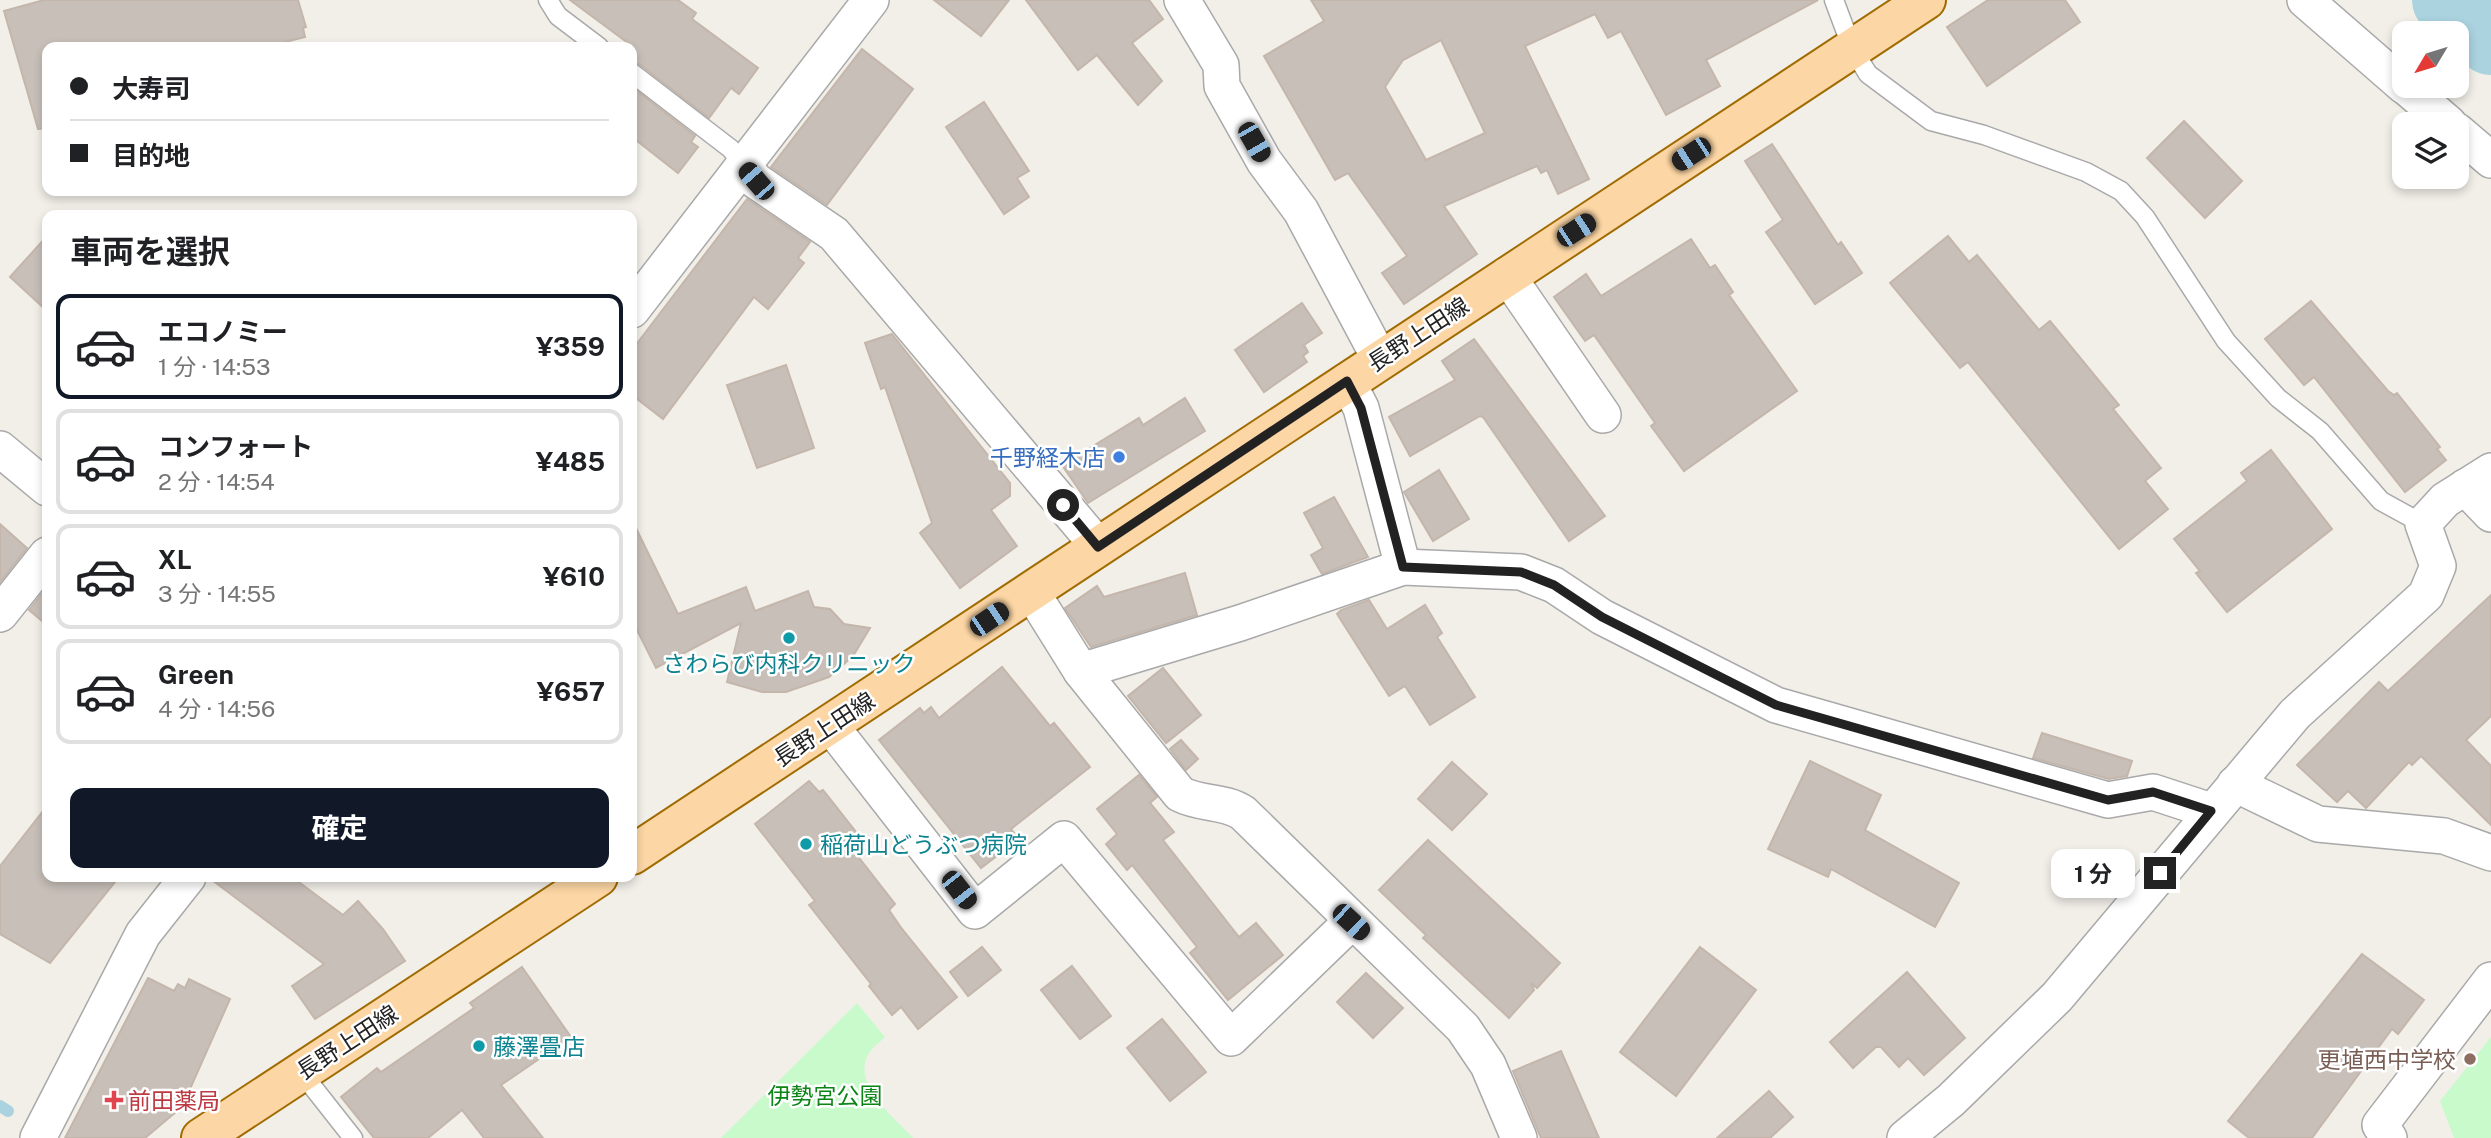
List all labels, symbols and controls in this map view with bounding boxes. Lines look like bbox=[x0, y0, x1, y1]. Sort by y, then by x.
north arrow bbox=[2392, 21, 2469, 98]
map controls bbox=[2392, 21, 2469, 189]
text: 大寿司 bbox=[112, 73, 190, 104]
button: layers bbox=[2392, 112, 2469, 189]
car bbox=[1235, 119, 1274, 165]
car bbox=[1668, 134, 1715, 174]
text: 目的地 bbox=[112, 140, 190, 171]
car bbox=[735, 158, 778, 204]
car bbox=[1553, 210, 1600, 250]
text: 車両を選択 bbox=[70, 233, 230, 270]
street label: 長野上田線 bbox=[1362, 291, 1474, 377]
icon: car bbox=[74, 315, 137, 378]
text: エコノミー bbox=[158, 316, 288, 347]
text: ¥359 bbox=[536, 331, 605, 362]
text: 1 分 · 14:53 bbox=[158, 353, 270, 380]
icon: car bbox=[74, 430, 137, 493]
text: コンフォート bbox=[158, 431, 313, 462]
place label: 千野経木店 bbox=[990, 444, 1105, 471]
text: ¥485 bbox=[536, 446, 605, 477]
marker: 千野経木店 bbox=[1111, 449, 1127, 465]
text: 2 分 · 14:54 bbox=[158, 468, 275, 495]
route start bbox=[1047, 489, 1079, 521]
text: XL bbox=[158, 544, 192, 575]
icon: car bbox=[74, 545, 137, 608]
text: ¥610 bbox=[543, 561, 605, 592]
text: 3 分 · 14:55 bbox=[158, 580, 276, 607]
car bbox=[966, 599, 1013, 639]
marker: さわらび内科クリニック bbox=[781, 630, 797, 646]
place label: さわらび内科クリニック bbox=[663, 650, 916, 677]
text: Green bbox=[158, 659, 234, 690]
icon: car bbox=[74, 660, 137, 723]
text: ¥657 bbox=[537, 676, 605, 707]
street label: 長野上田線 bbox=[768, 686, 880, 772]
text: 4 分 · 14:56 bbox=[158, 695, 275, 722]
button: 確定 bbox=[70, 788, 609, 868]
place label: 稲荷山どうぶつ病院 bbox=[820, 831, 1027, 858]
marker: 稲荷山どうぶつ病院 bbox=[798, 836, 814, 852]
callout: 1 分 bbox=[2052, 848, 2136, 898]
route end bbox=[2144, 857, 2176, 889]
text: 1 分 bbox=[2074, 860, 2112, 887]
car bbox=[938, 867, 981, 913]
car bbox=[1329, 900, 1374, 944]
street label: 長野上田線 bbox=[291, 999, 403, 1085]
place label: 藤澤畳店 bbox=[493, 1033, 585, 1060]
marker: 藤澤畳店 bbox=[471, 1038, 487, 1054]
place label: 更埴西中学校 bbox=[2318, 1046, 2456, 1073]
marker: 更埴西中学校 bbox=[2462, 1051, 2478, 1067]
park label: 伊勢宮公園 bbox=[768, 1082, 883, 1109]
place label: 前田薬局 bbox=[128, 1087, 220, 1114]
marker: 前田薬局 bbox=[106, 1092, 122, 1108]

